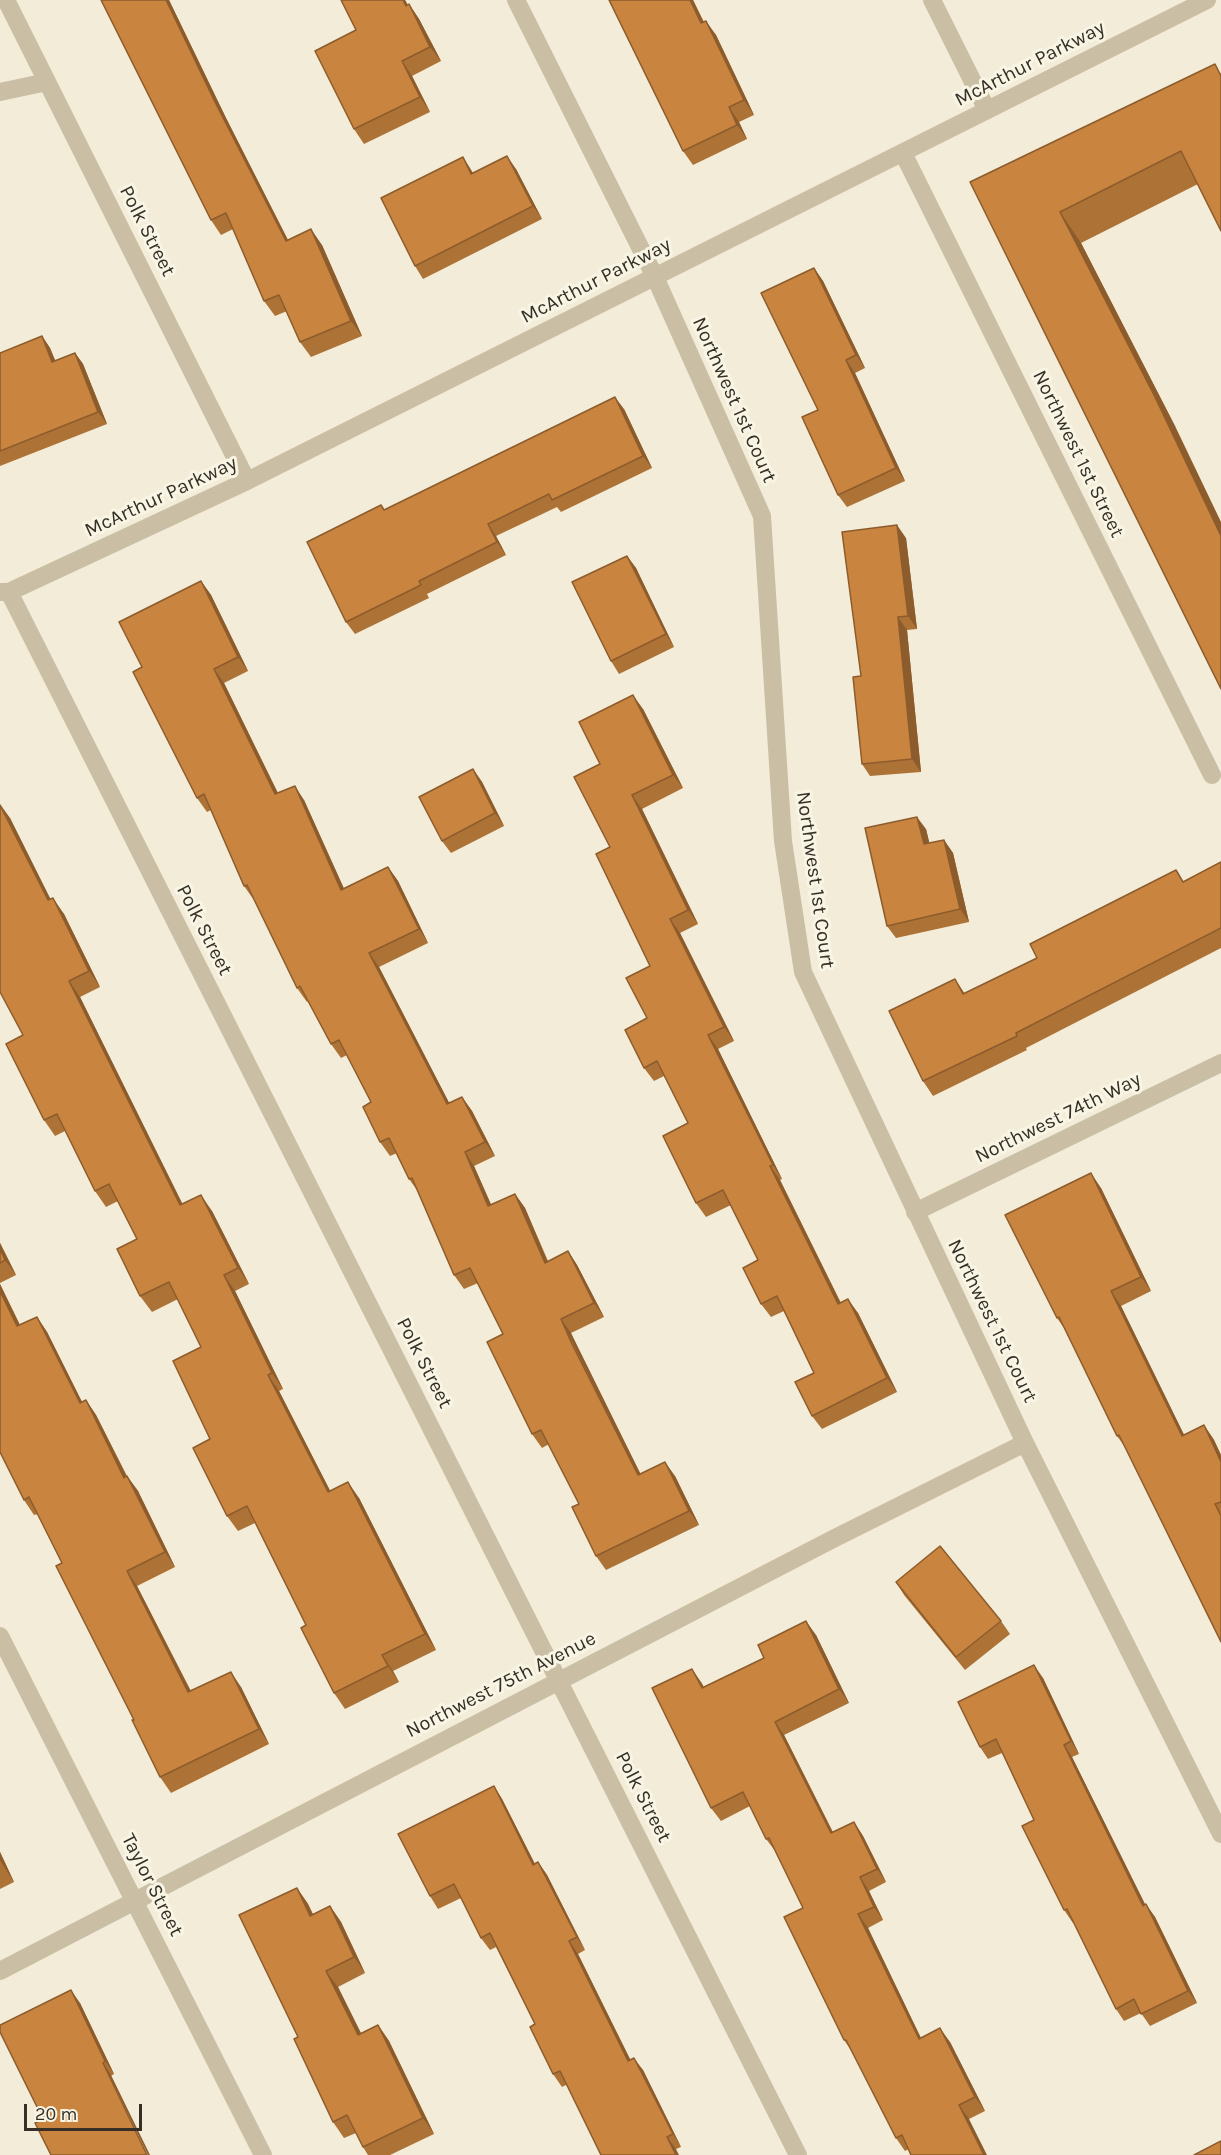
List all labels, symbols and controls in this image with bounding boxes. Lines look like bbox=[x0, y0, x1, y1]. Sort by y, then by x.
street label: McArthur Parkway bbox=[951, 16, 1109, 112]
street label: Polk Street bbox=[114, 182, 180, 280]
street label: McArthur Parkway bbox=[517, 233, 675, 329]
street label: Northwest 1st Court bbox=[687, 314, 781, 486]
street label: Northwest 1st Street bbox=[1027, 366, 1129, 542]
street label: McArthur Parkway bbox=[81, 451, 241, 543]
street label: Northwest 1st Court bbox=[791, 790, 839, 970]
street label: Polk Street bbox=[171, 881, 237, 979]
street label: Northwest 74th Way bbox=[971, 1067, 1145, 1169]
street label: Northwest 1st Court bbox=[942, 1236, 1042, 1406]
street label: Polk Street bbox=[391, 1314, 457, 1412]
street label: Northwest 75th Avenue bbox=[402, 1627, 600, 1743]
street label: Polk Street bbox=[610, 1748, 676, 1846]
street label: Taylor Street bbox=[116, 1830, 188, 1940]
scale bar bbox=[27, 2092, 146, 2130]
text: 20 m bbox=[35, 2103, 77, 2125]

